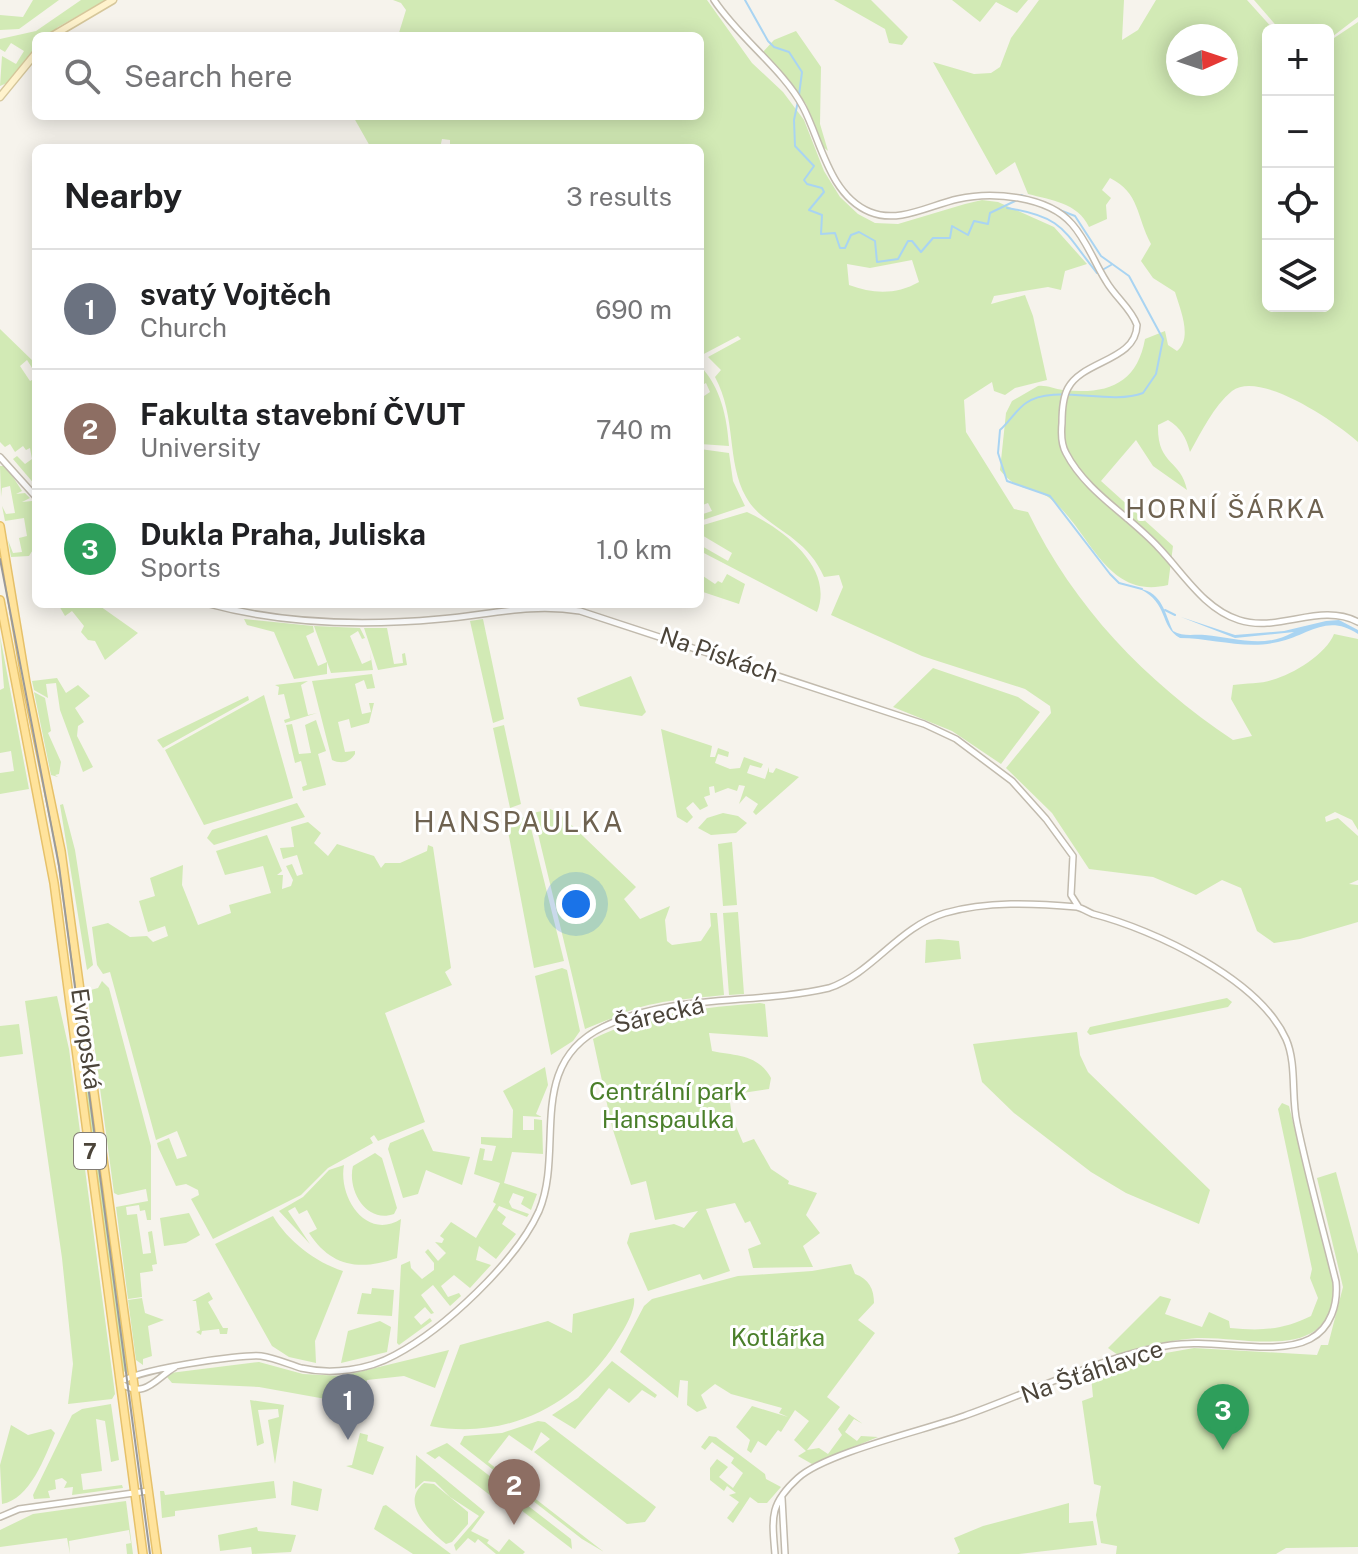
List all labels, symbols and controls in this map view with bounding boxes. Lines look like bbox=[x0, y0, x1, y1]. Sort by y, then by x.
north arrow bbox=[1166, 24, 1238, 96]
map controls bbox=[1262, 24, 1334, 312]
button: + bbox=[1262, 24, 1334, 96]
search box bbox=[32, 32, 704, 120]
icon: search bbox=[60, 54, 104, 98]
text: Search here bbox=[124, 58, 292, 94]
button: − bbox=[1262, 96, 1334, 168]
button: locate bbox=[1262, 168, 1334, 240]
text: Nearby bbox=[64, 176, 182, 216]
text: 3 results bbox=[566, 181, 672, 212]
button: layers bbox=[1262, 240, 1334, 312]
text: svatý Vojtěch bbox=[140, 276, 331, 312]
text: 1 bbox=[84, 294, 96, 325]
text: 690 m bbox=[595, 294, 672, 325]
text: Church bbox=[140, 312, 227, 343]
text: Fakulta stavební ČVUT bbox=[140, 396, 465, 432]
text: 2 bbox=[82, 414, 98, 445]
text: 740 m bbox=[596, 414, 672, 445]
text: University bbox=[140, 432, 261, 463]
district label: HORNÍ ŠÁRKA bbox=[1125, 493, 1327, 524]
text: Dukla Praha, Juliska bbox=[140, 516, 426, 552]
text: 3 bbox=[81, 534, 99, 565]
text: 1.0 km bbox=[596, 534, 672, 565]
text: Sports bbox=[140, 552, 221, 583]
street label: Na Pískách bbox=[656, 621, 782, 687]
district label: HANSPAULKA bbox=[413, 805, 625, 838]
your location bbox=[556, 884, 596, 924]
street label: Evropská bbox=[66, 986, 108, 1091]
street label: Šárecká bbox=[611, 990, 706, 1038]
park label: Centrální park Hanspaulka bbox=[589, 1077, 747, 1133]
road number: 7 bbox=[74, 1133, 106, 1169]
park label: Kotlářka bbox=[731, 1323, 825, 1351]
street label: Na Šťáhlavce bbox=[1017, 1334, 1166, 1408]
pin: 1 bbox=[322, 1374, 374, 1440]
pin: 3 bbox=[1197, 1384, 1249, 1450]
pin: 2 bbox=[488, 1459, 540, 1525]

